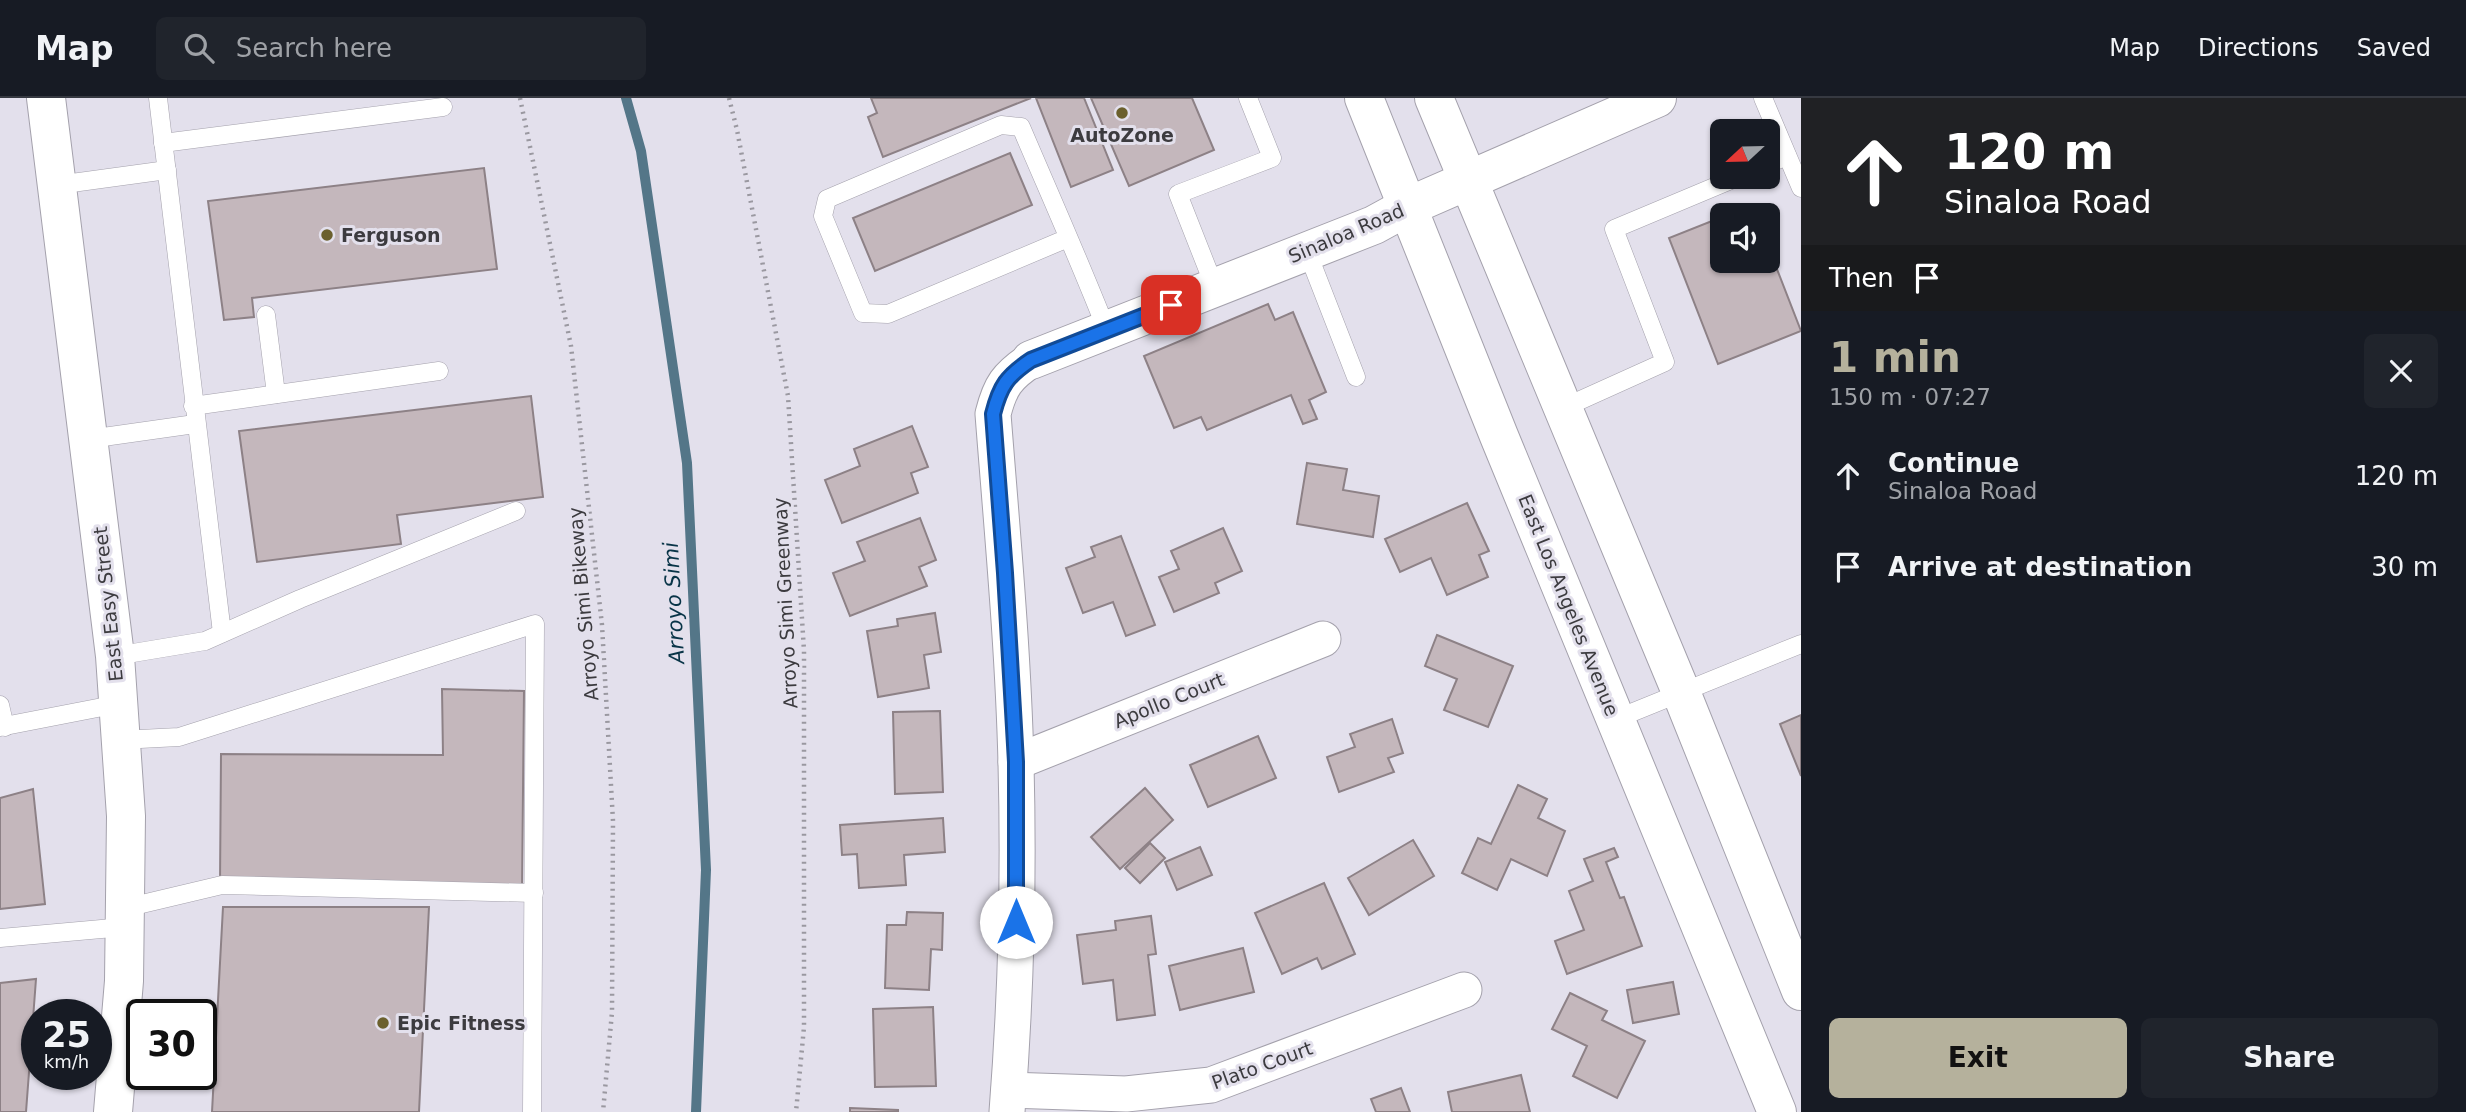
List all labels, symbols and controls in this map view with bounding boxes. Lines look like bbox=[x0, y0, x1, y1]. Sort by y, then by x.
search box bbox=[156, 17, 646, 80]
text: Map bbox=[35, 29, 114, 68]
icon: search bbox=[180, 29, 218, 67]
text: Search here bbox=[236, 33, 392, 63]
text: Map bbox=[2109, 34, 2160, 62]
text: Directions bbox=[2198, 34, 2319, 62]
text: Saved bbox=[2357, 34, 2431, 62]
marker: AutoZone bbox=[1114, 105, 1130, 121]
north arrow bbox=[1710, 119, 1780, 189]
map controls bbox=[1710, 119, 1780, 273]
place label: AutoZone bbox=[1070, 124, 1174, 146]
text: 120 m bbox=[1944, 124, 2114, 181]
icon: ahead bbox=[1829, 126, 1920, 217]
text: Sinaloa Road bbox=[1944, 183, 2152, 221]
street label: Sinaloa Road bbox=[1285, 199, 1407, 267]
button: sound bbox=[1710, 203, 1780, 273]
place label: Ferguson bbox=[341, 224, 440, 246]
marker: Ferguson bbox=[319, 227, 335, 243]
icon: arrive bbox=[1908, 259, 1946, 297]
text: Then bbox=[1829, 263, 1894, 293]
pin bbox=[1141, 275, 1201, 335]
icon: arrive bbox=[1152, 286, 1190, 324]
text: 1 min bbox=[1829, 333, 1961, 382]
button: close bbox=[2364, 334, 2438, 408]
text: 150 m · 07:27 bbox=[1829, 384, 1991, 410]
text: Continue bbox=[1888, 448, 2019, 478]
icon: ahead bbox=[1829, 457, 1867, 495]
text: 120 m bbox=[2355, 461, 2438, 491]
text: Sinaloa Road bbox=[1888, 478, 2037, 504]
street label: East Los Angeles Avenue bbox=[1514, 491, 1624, 719]
street label: Arroyo Simi Greenway bbox=[768, 497, 802, 709]
street label: Arroyo Simi Bikeway bbox=[564, 506, 602, 702]
street label: East Easy Street bbox=[89, 525, 127, 683]
water label: Arroyo Simi bbox=[659, 541, 689, 666]
icon: arrive bbox=[1829, 548, 1867, 586]
text: Arrive at destination bbox=[1888, 552, 2192, 582]
text: 30 m bbox=[2371, 552, 2438, 582]
street label: Apollo Court bbox=[1111, 668, 1227, 732]
position arrow bbox=[979, 885, 1053, 959]
speed limit sign: 30 bbox=[126, 999, 217, 1090]
place label: Epic Fitness bbox=[397, 1012, 526, 1034]
text: 25 bbox=[42, 1015, 91, 1055]
marker: Epic Fitness bbox=[375, 1015, 391, 1031]
button: Exit bbox=[1829, 1018, 2127, 1098]
button: Share bbox=[2141, 1018, 2438, 1098]
street label: Plato Court bbox=[1209, 1037, 1315, 1093]
text: km/h bbox=[44, 1051, 89, 1072]

